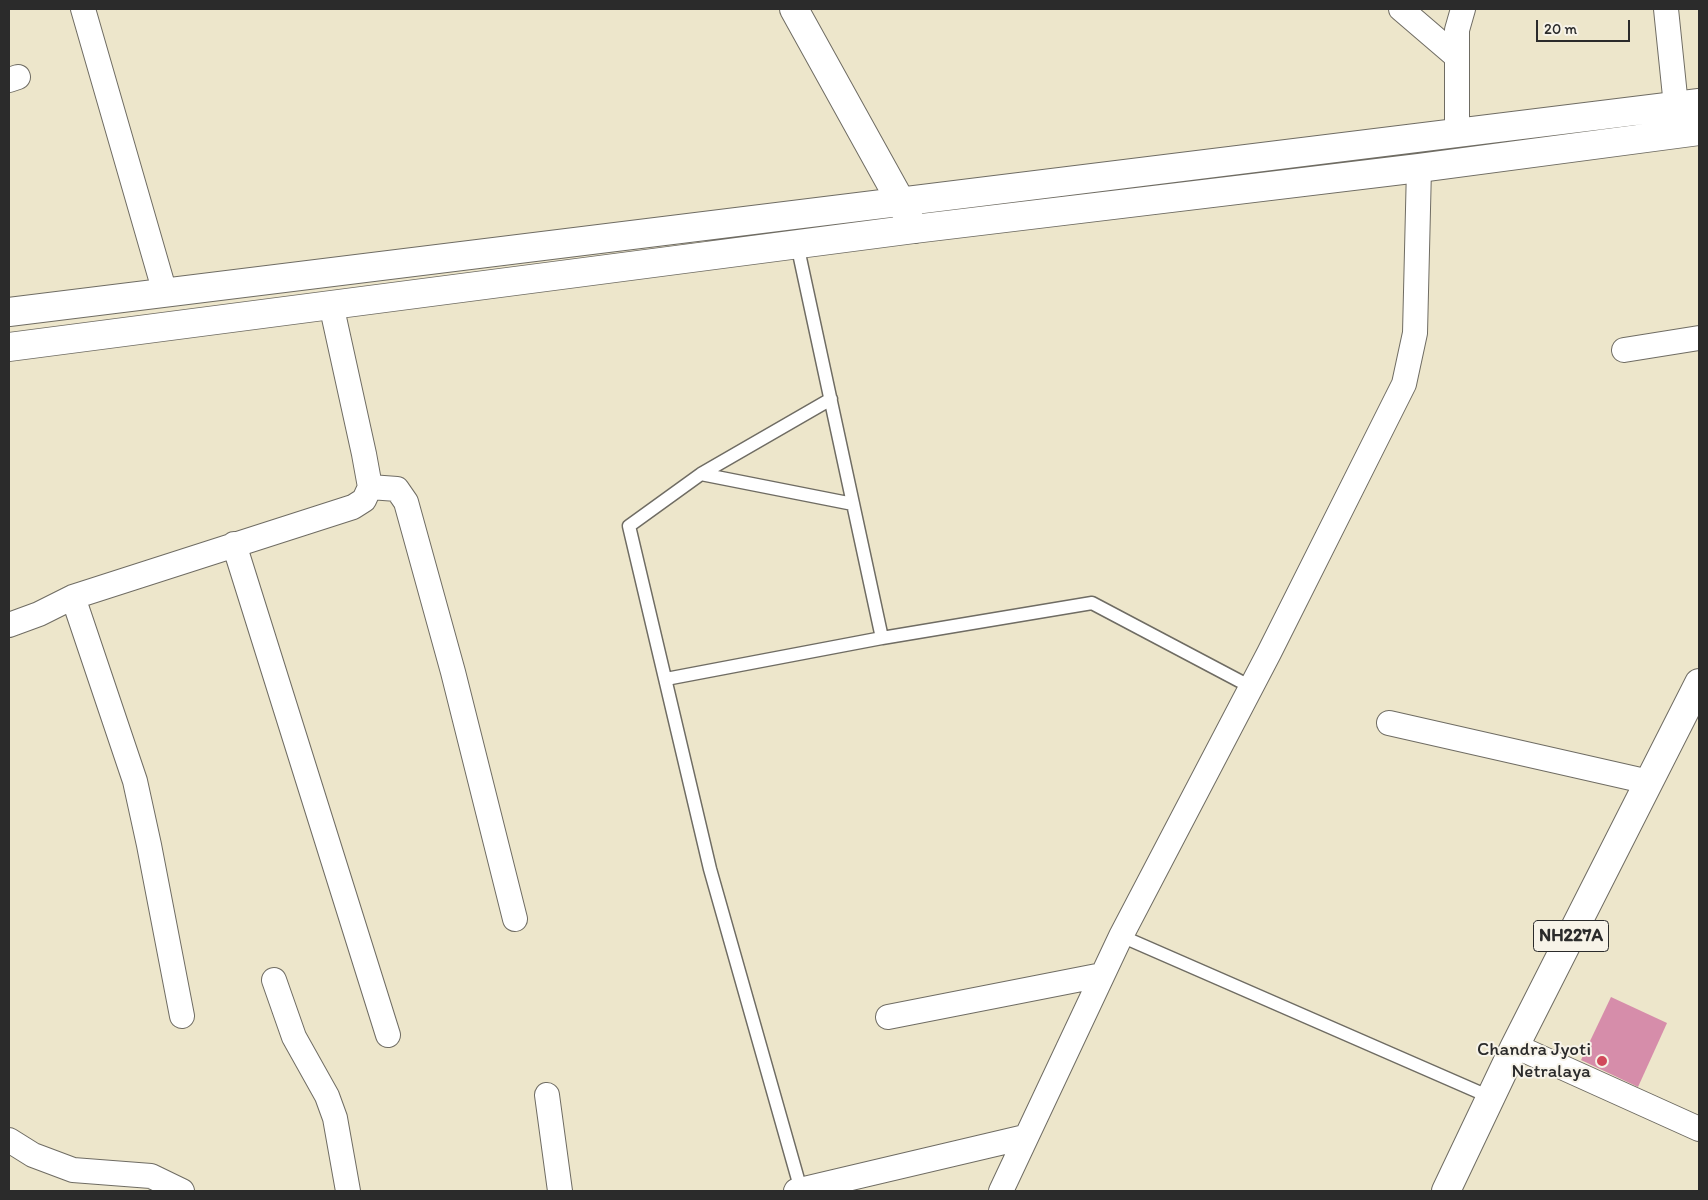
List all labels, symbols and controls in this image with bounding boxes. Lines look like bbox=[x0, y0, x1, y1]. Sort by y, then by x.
scale bar bbox=[1538, 10, 1632, 42]
text: 20 m bbox=[1544, 20, 1577, 38]
road number: NH227A bbox=[1534, 920, 1608, 951]
place label: Chandra Jyoti Netralaya bbox=[1477, 1039, 1591, 1083]
marker: Chandra Jyoti Netralaya bbox=[1595, 1054, 1609, 1068]

